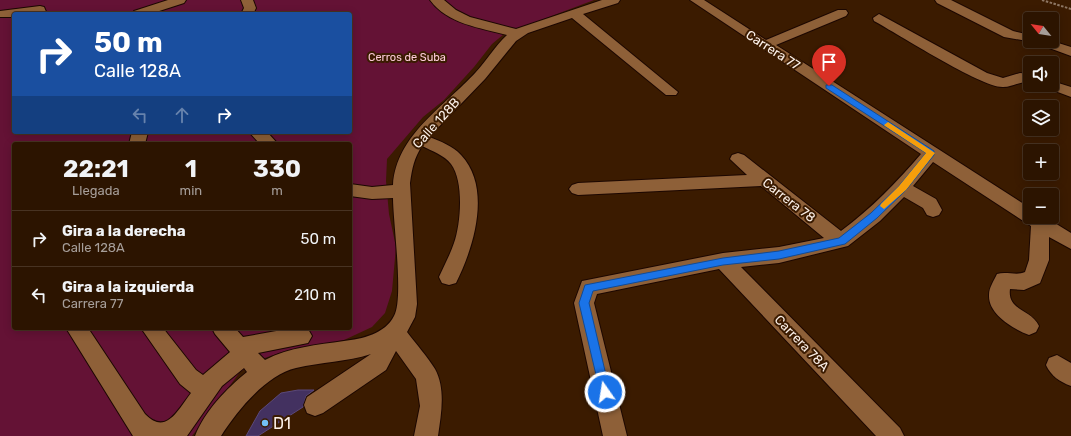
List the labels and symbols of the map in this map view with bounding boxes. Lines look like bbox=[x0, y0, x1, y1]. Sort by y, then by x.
north arrow bbox=[1023, 12, 1059, 48]
street label: Carrera 77 bbox=[743, 27, 803, 73]
pin bbox=[812, 45, 846, 86]
park label: Cerros de Suba bbox=[368, 51, 446, 64]
street label: Calle 128B bbox=[409, 95, 463, 151]
street label: Carrera 78 bbox=[760, 175, 818, 225]
street label: Carrera 78A bbox=[772, 312, 832, 374]
position arrow bbox=[584, 371, 626, 413]
place label: D1 bbox=[273, 414, 291, 433]
marker: D1 bbox=[260, 418, 270, 428]

